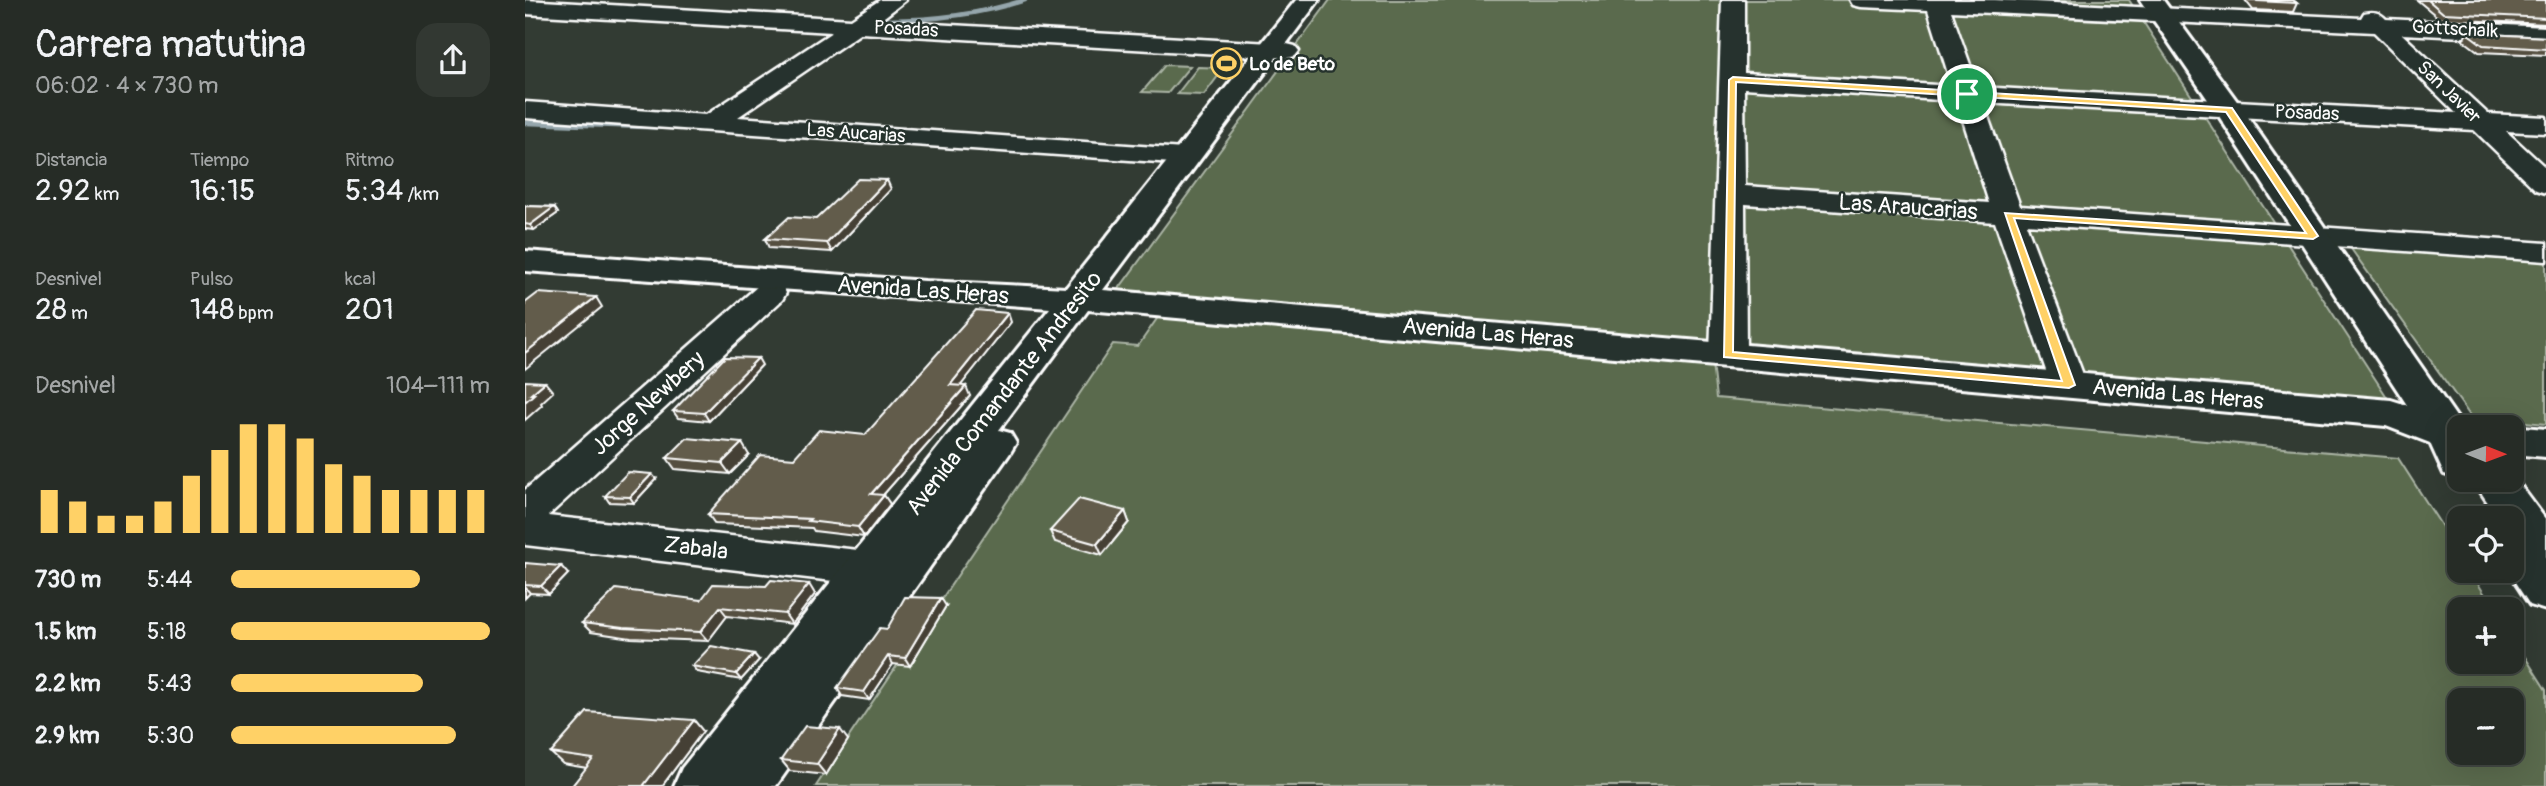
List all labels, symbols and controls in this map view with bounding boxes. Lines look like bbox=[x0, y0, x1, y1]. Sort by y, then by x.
street label: Posadas bbox=[873, 15, 939, 43]
street label: Gottschalk bbox=[2411, 15, 2499, 43]
text: Carrera matutina bbox=[35, 21, 306, 69]
button: share bbox=[416, 23, 490, 97]
sports icon: Lo de Beto bbox=[1209, 47, 1243, 81]
place label: Lo de Beto bbox=[1249, 52, 1336, 76]
street label: San Javier bbox=[2412, 55, 2486, 129]
pin bbox=[1937, 64, 1997, 124]
text: 06:02 · 4 × 730 m bbox=[35, 71, 218, 100]
icon: arrive bbox=[1948, 75, 1986, 113]
street label: Posadas bbox=[2274, 100, 2340, 126]
street label: Las Aucarias bbox=[806, 118, 907, 148]
text: Distancia bbox=[35, 148, 107, 172]
text: Tiempo bbox=[190, 148, 249, 172]
text: Ritmo bbox=[345, 148, 394, 172]
text: 2.92 bbox=[35, 172, 91, 209]
text: 16:15 bbox=[190, 172, 255, 209]
text: 5:34 bbox=[345, 172, 403, 209]
text: km bbox=[91, 182, 119, 206]
text: /km bbox=[403, 182, 439, 206]
street label: Las Araucarias bbox=[1837, 188, 1979, 226]
street label: Avenida Comandante Andresito bbox=[900, 265, 1108, 521]
text: Desnivel bbox=[35, 267, 102, 291]
text: Pulso bbox=[190, 267, 233, 291]
text: kcal bbox=[345, 267, 376, 291]
street label: Avenida Las Heras bbox=[836, 270, 1010, 310]
text: 28 bbox=[35, 291, 67, 328]
text: 148 bbox=[190, 291, 234, 328]
text: 201 bbox=[345, 291, 394, 328]
text: m bbox=[67, 301, 88, 325]
text: bpm bbox=[234, 301, 274, 325]
street label: Avenida Las Heras bbox=[1401, 311, 1575, 355]
street label: Jorge Newbery bbox=[585, 344, 711, 461]
text: Desnivel bbox=[35, 371, 116, 400]
text: 104–111 m bbox=[386, 371, 490, 400]
street label: Avenida Las Heras bbox=[2091, 372, 2265, 416]
north arrow bbox=[2447, 415, 2523, 492]
map controls bbox=[2447, 415, 2524, 765]
button: locate bbox=[2447, 506, 2524, 583]
street label: Zabala bbox=[662, 530, 730, 566]
text: 730 m bbox=[35, 565, 101, 594]
text: 5:44 bbox=[147, 565, 192, 594]
button: + bbox=[2447, 597, 2524, 674]
text: 1.5 km bbox=[35, 617, 97, 646]
text: 5:18 bbox=[147, 617, 186, 646]
text: 2.2 km bbox=[35, 669, 101, 698]
text: 5:43 bbox=[147, 669, 192, 698]
button: − bbox=[2447, 688, 2524, 765]
text: 2.9 km bbox=[35, 721, 100, 750]
text: 5:30 bbox=[147, 721, 194, 750]

